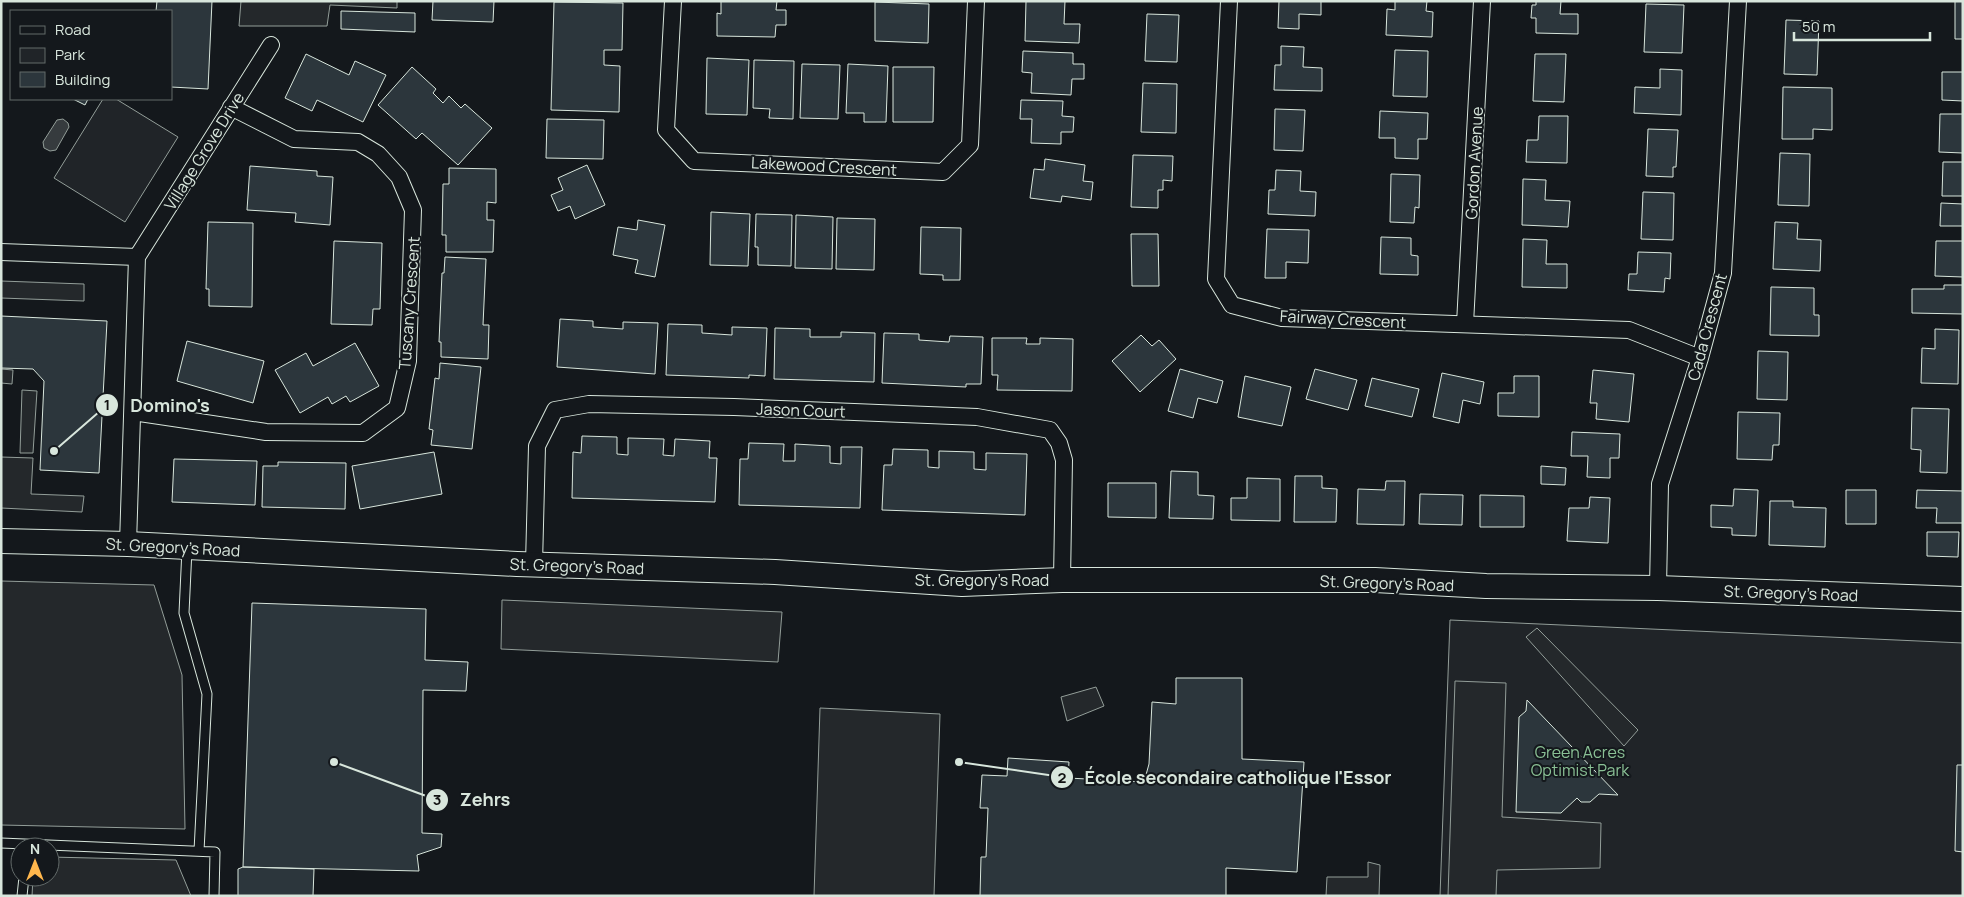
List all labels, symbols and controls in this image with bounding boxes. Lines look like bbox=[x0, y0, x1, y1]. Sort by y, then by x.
legend bbox=[10, 10, 172, 100]
scale bar bbox=[1794, 10, 1930, 42]
text: 50 m bbox=[1802, 16, 1836, 37]
text: Road bbox=[55, 19, 91, 40]
text: Park bbox=[55, 44, 85, 65]
text: Building bbox=[55, 69, 110, 90]
street label: Village Grove Drive bbox=[159, 88, 249, 214]
street label: Gordon Avenue bbox=[1460, 106, 1488, 220]
street label: Lakewood Crescent bbox=[751, 151, 897, 181]
street label: Tuscany Crescent bbox=[393, 236, 425, 370]
street label: Cada Crescent bbox=[1682, 271, 1732, 383]
street label: Fairway Crescent bbox=[1279, 305, 1407, 333]
callout: Domino's bbox=[95, 389, 220, 422]
text: Domino's bbox=[130, 393, 210, 417]
text: 1 bbox=[104, 394, 110, 415]
street label: Jason Court bbox=[756, 397, 846, 423]
street label: St. Gregory's Road bbox=[105, 532, 241, 562]
street label: St. Gregory's Road bbox=[509, 553, 645, 579]
street label: St. Gregory's Road bbox=[915, 569, 1049, 591]
street label: St. Gregory's Road bbox=[1319, 570, 1455, 596]
street label: St. Gregory's Road bbox=[1723, 580, 1859, 606]
park label: Green Acres Optimist Park bbox=[1531, 741, 1630, 781]
callout: École secondaire catholique l'Essor bbox=[1049, 761, 1401, 794]
text: École secondaire catholique l'Essor bbox=[1085, 765, 1391, 789]
text: 2 bbox=[1058, 767, 1067, 788]
callout: Zehrs bbox=[424, 784, 520, 817]
text: Zehrs bbox=[460, 787, 511, 811]
text: 3 bbox=[433, 789, 441, 810]
north arrow bbox=[10, 837, 60, 887]
text: N bbox=[30, 839, 40, 858]

